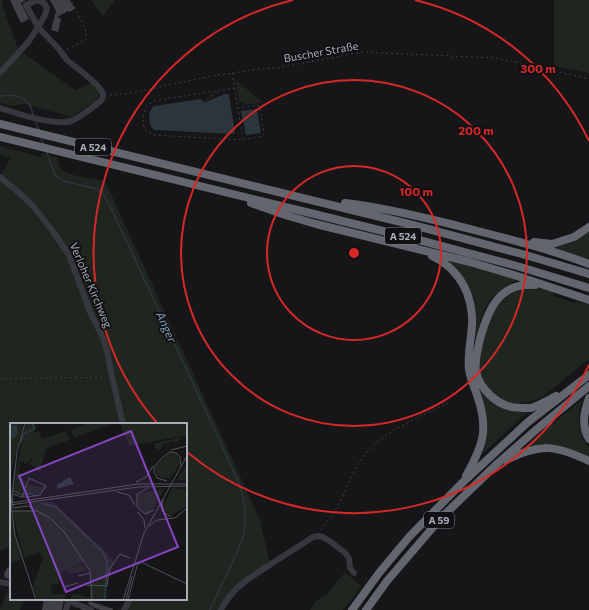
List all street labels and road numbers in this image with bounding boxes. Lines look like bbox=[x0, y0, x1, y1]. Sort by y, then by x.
street label: Buscher Straße bbox=[283, 39, 359, 64]
road number: A 524 bbox=[75, 139, 111, 155]
road number: A 524 bbox=[385, 228, 421, 244]
street label: Verloher Kirchweg bbox=[68, 240, 115, 329]
road number: A 59 bbox=[424, 512, 454, 528]

